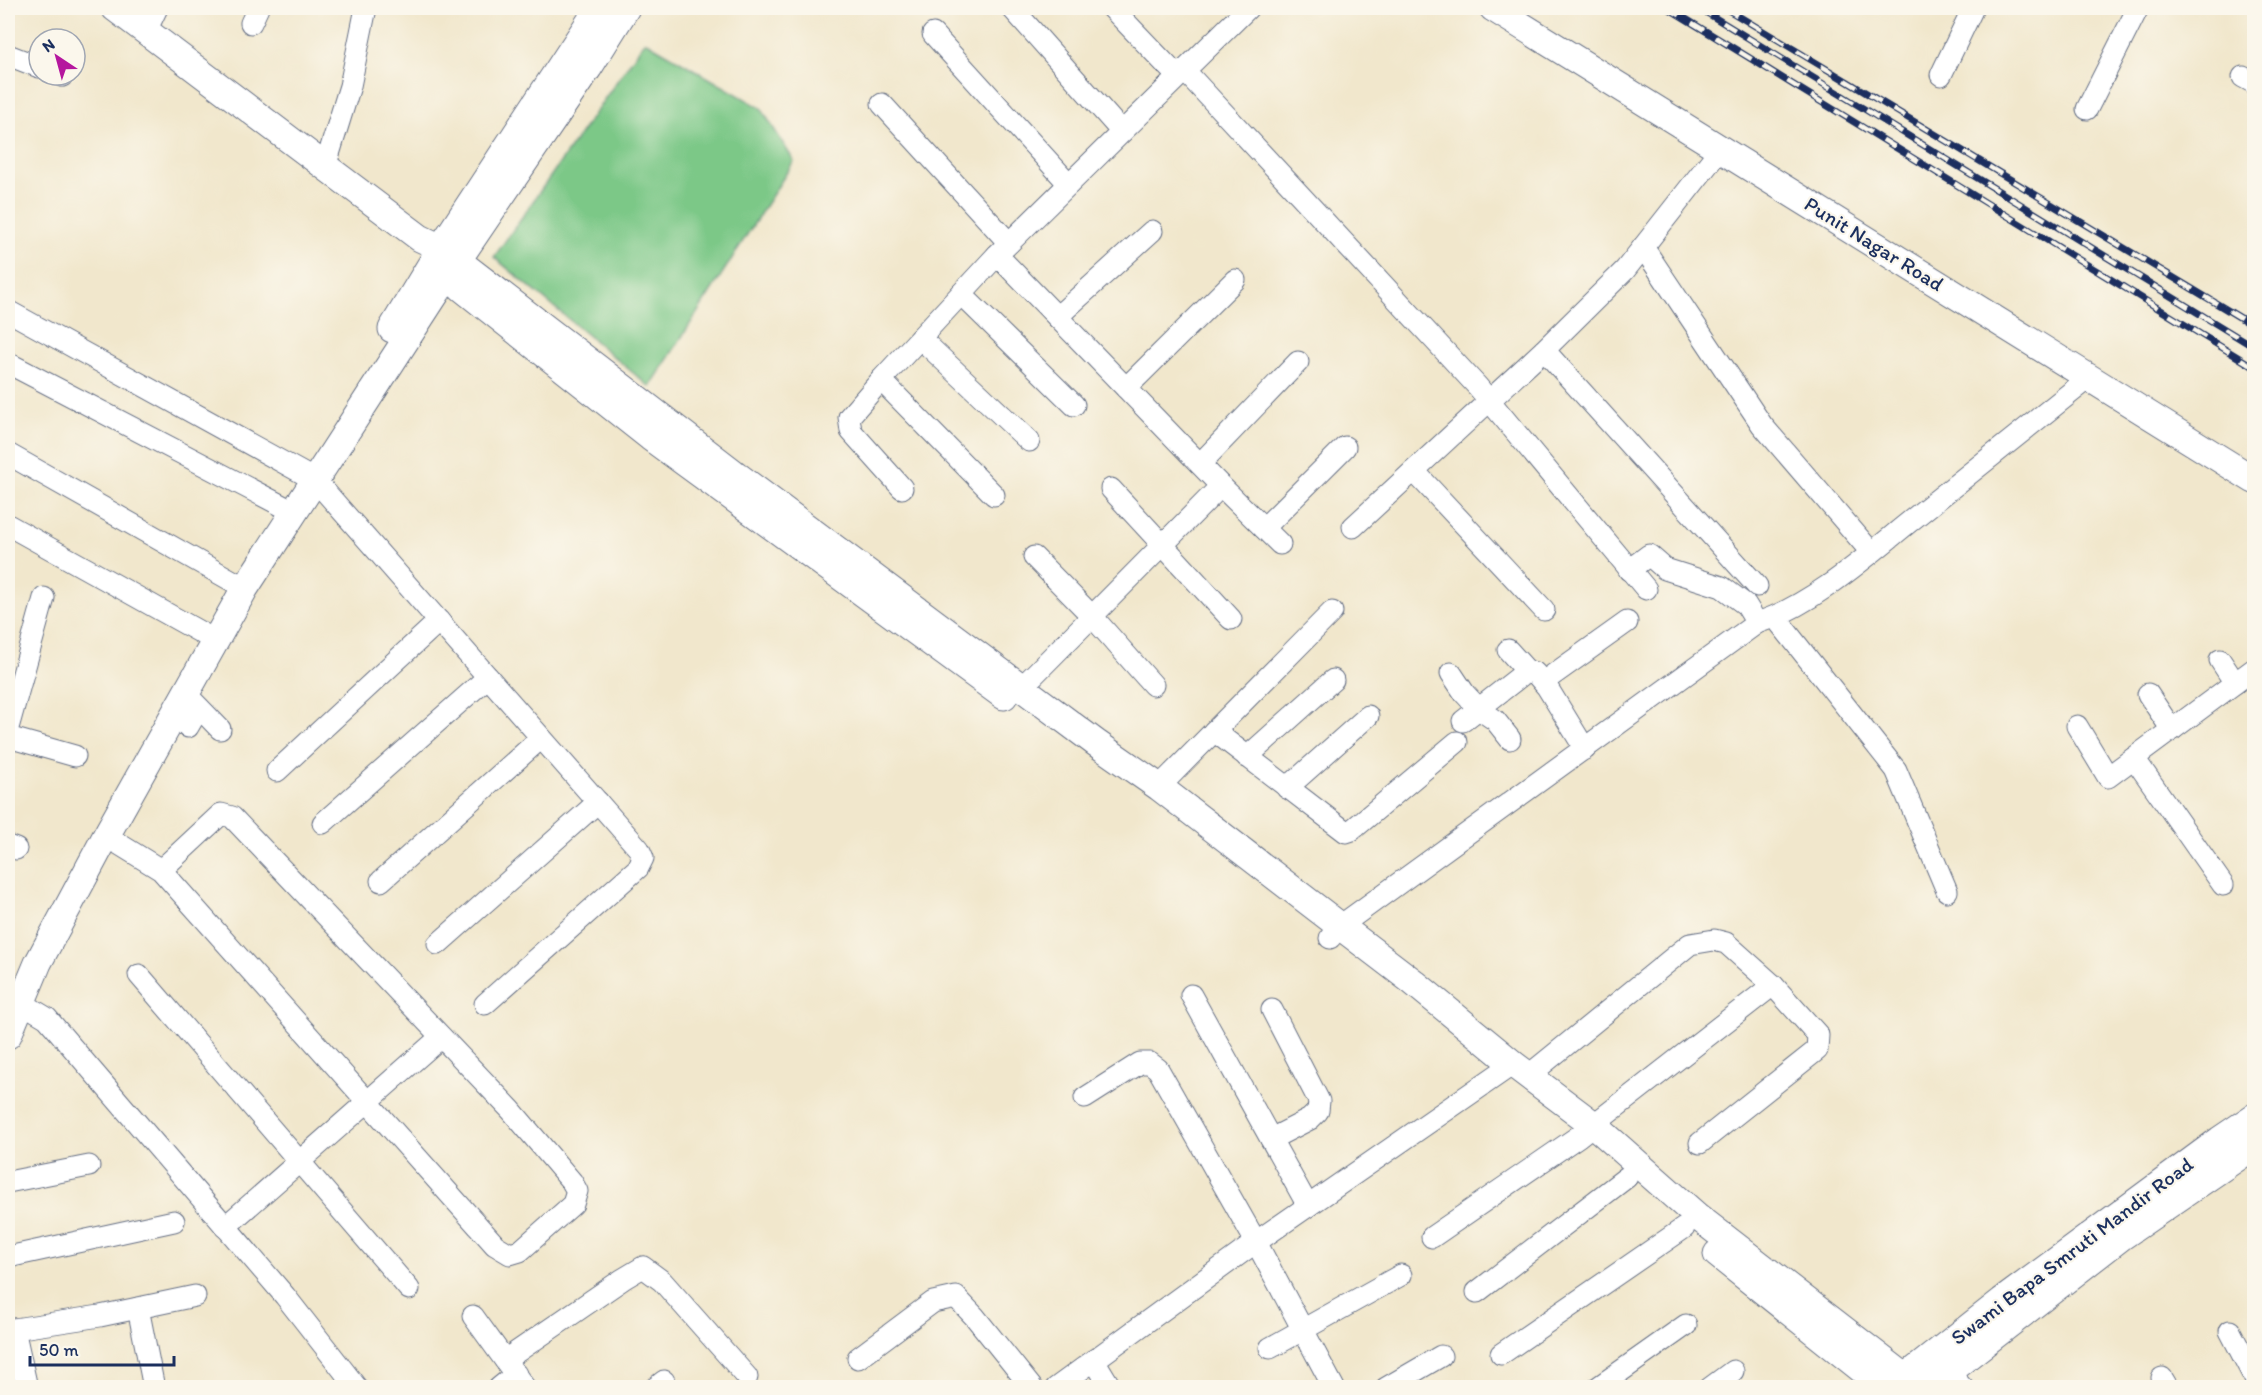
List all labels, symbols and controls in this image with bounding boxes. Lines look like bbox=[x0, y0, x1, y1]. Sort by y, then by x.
north arrow bbox=[27, 27, 87, 87]
text: N bbox=[39, 34, 58, 56]
street label: Punit Nagar Road bbox=[1800, 191, 1948, 296]
street label: Swami Bapa Smruti Mandir Road bbox=[1946, 1151, 2198, 1350]
scale bar bbox=[30, 1329, 174, 1367]
text: 50 m bbox=[39, 1339, 79, 1361]

